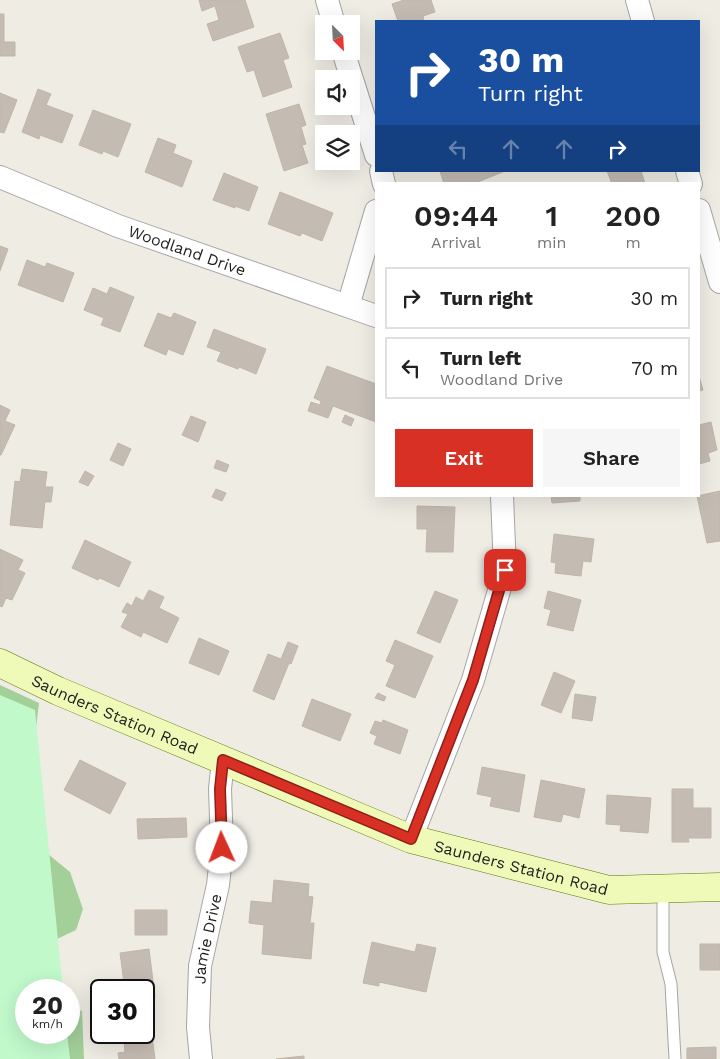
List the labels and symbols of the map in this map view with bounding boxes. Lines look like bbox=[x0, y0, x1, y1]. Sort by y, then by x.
north arrow bbox=[315, 15, 360, 60]
street label: Woodland Drive bbox=[126, 221, 248, 280]
pin bbox=[484, 549, 526, 591]
street label: Saunders Station Road bbox=[28, 671, 201, 759]
position arrow bbox=[195, 821, 247, 873]
street label: Saunders Station Road bbox=[432, 836, 610, 899]
street label: Jamie Drive bbox=[190, 892, 226, 984]
speed limit sign: 30 bbox=[90, 979, 155, 1044]

